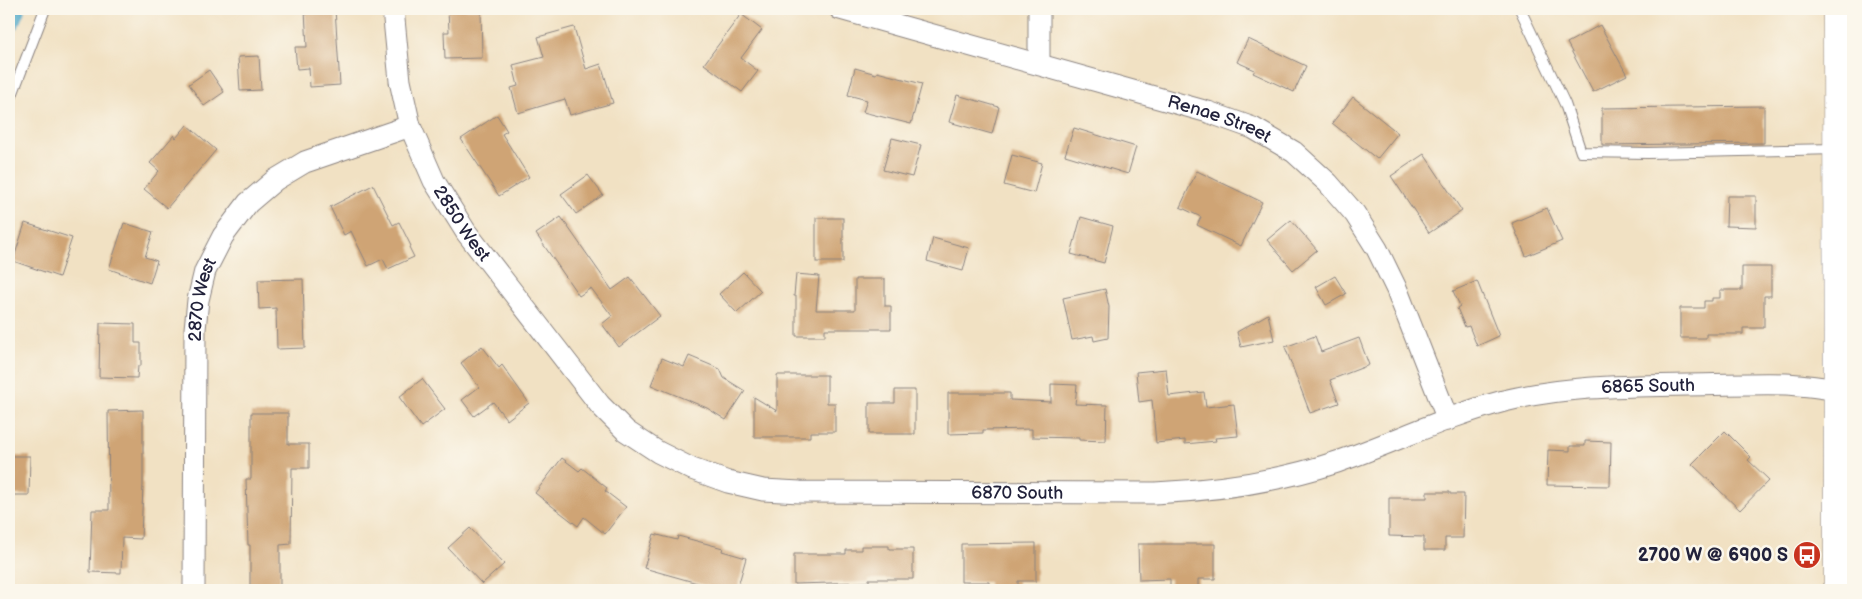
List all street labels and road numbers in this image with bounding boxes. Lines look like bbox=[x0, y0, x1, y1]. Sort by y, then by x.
street label: Renae Street bbox=[1165, 91, 1275, 148]
street label: 2850 West bbox=[429, 182, 495, 266]
street label: 2870 West bbox=[185, 254, 221, 342]
street label: 6865 South bbox=[1601, 375, 1695, 398]
street label: 6870 South bbox=[971, 482, 1063, 504]

